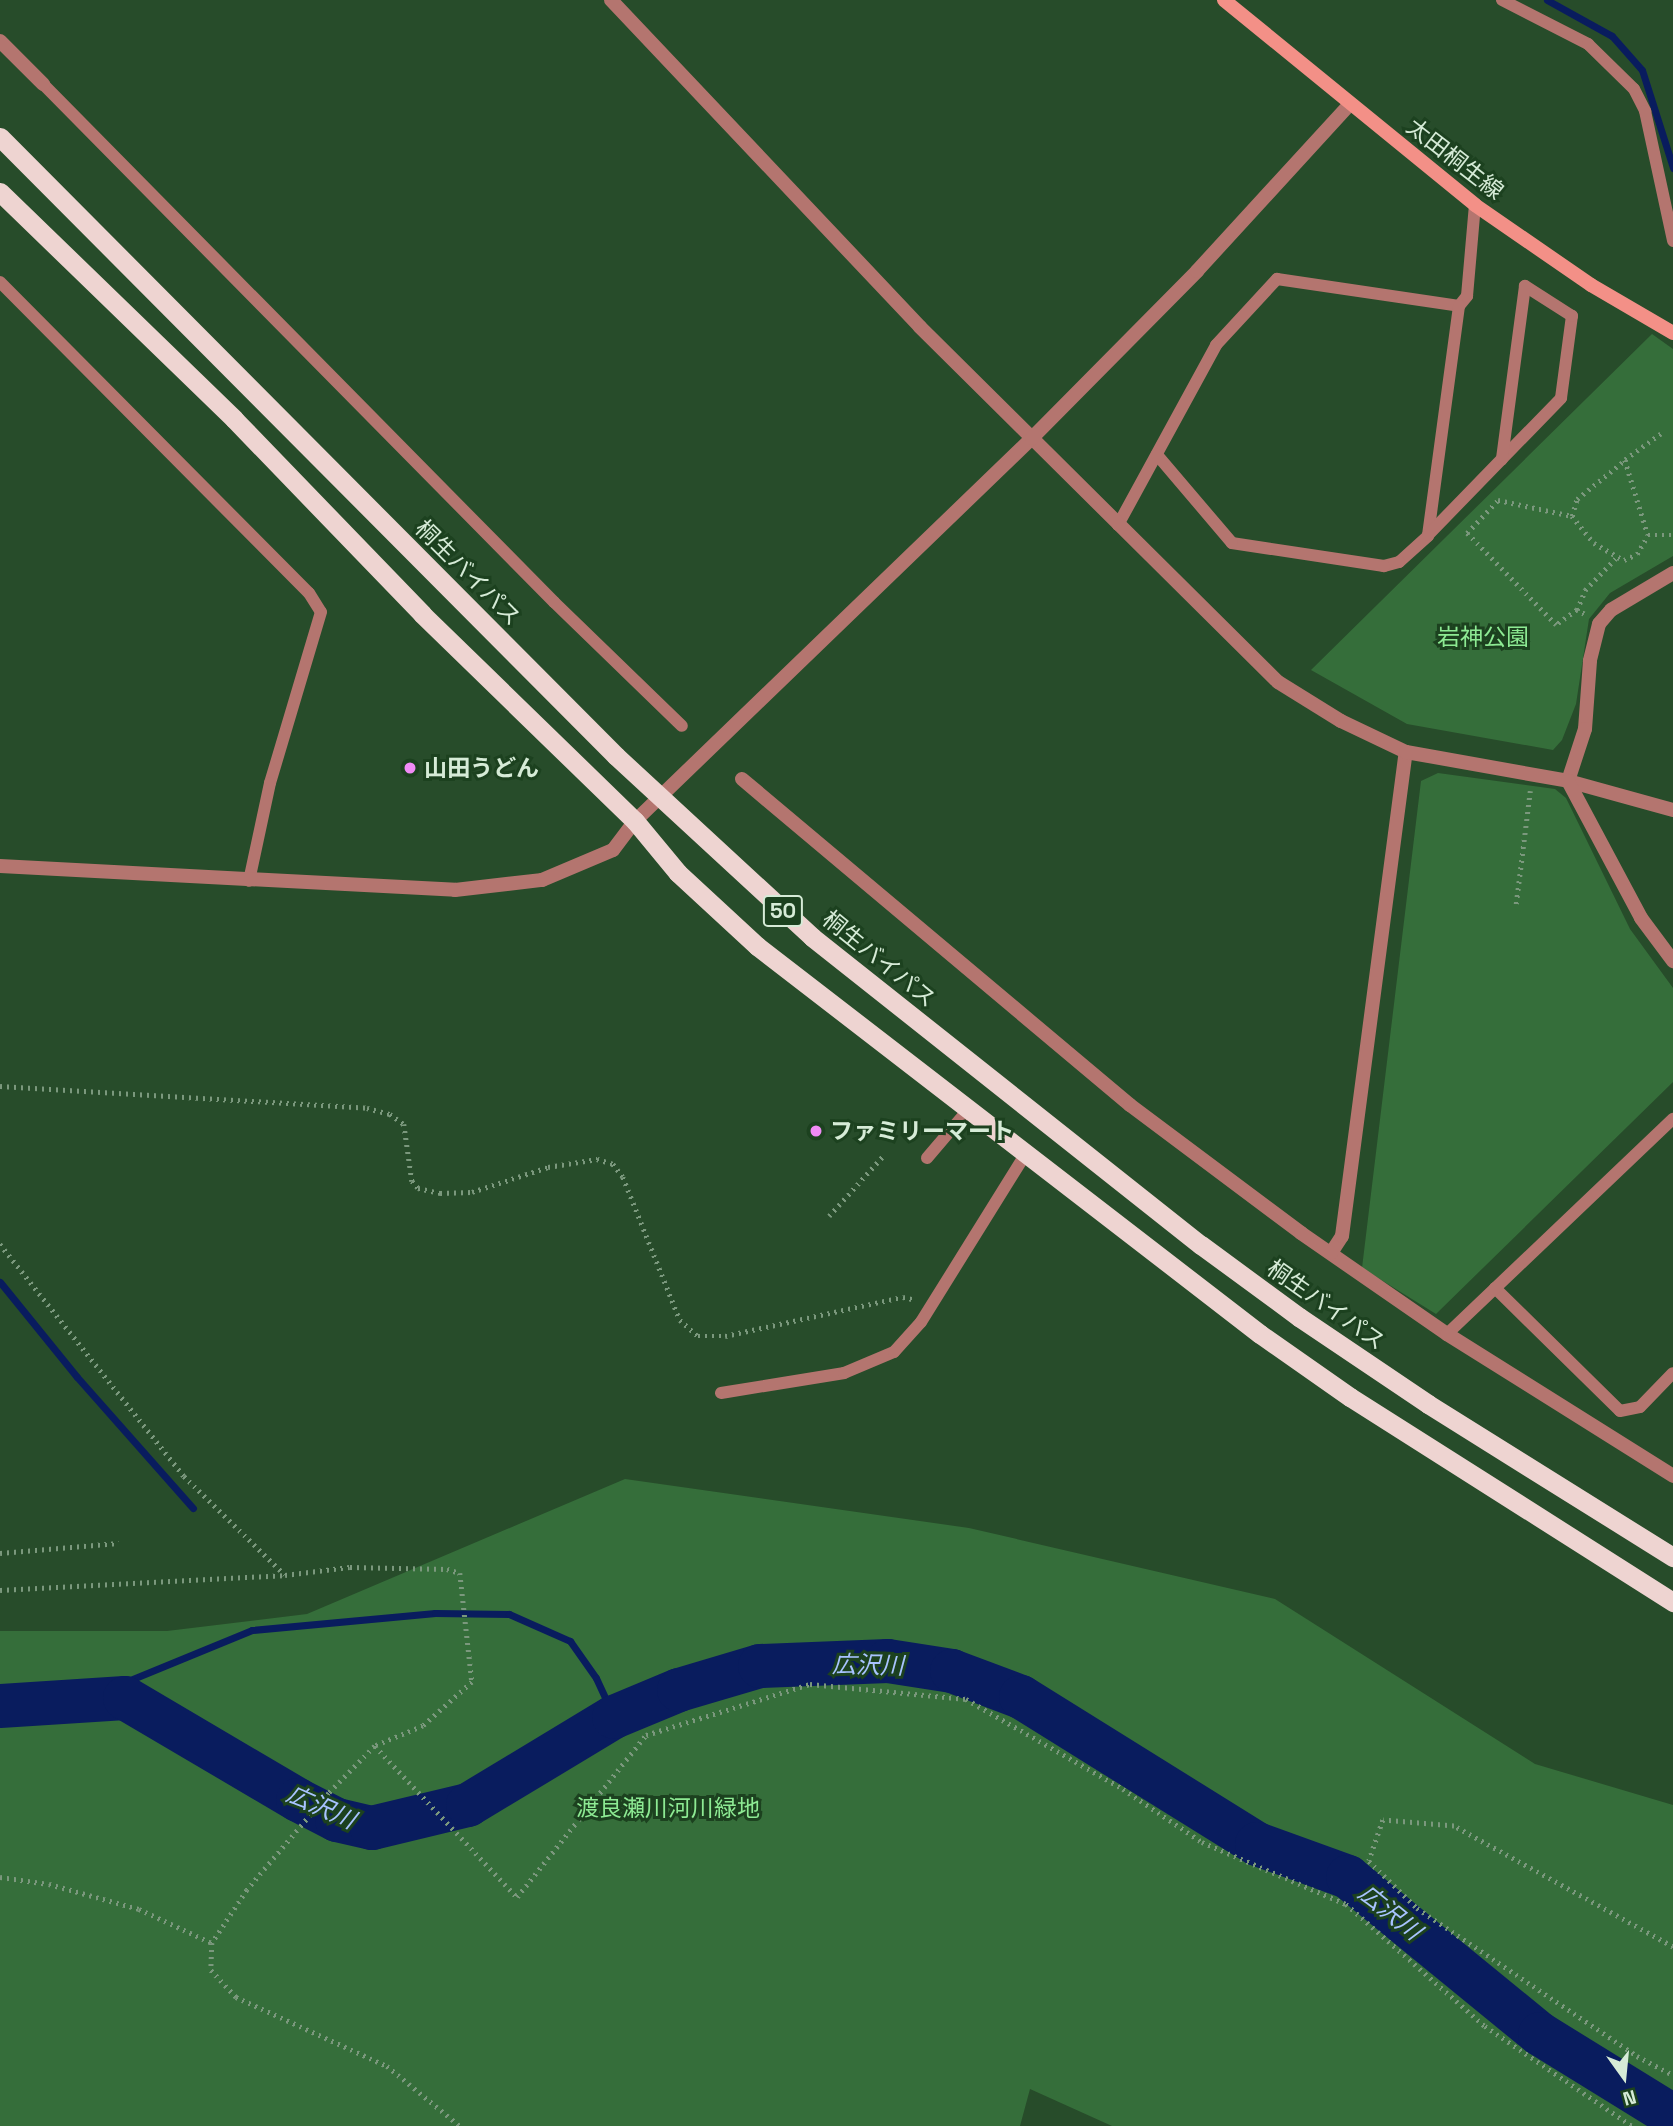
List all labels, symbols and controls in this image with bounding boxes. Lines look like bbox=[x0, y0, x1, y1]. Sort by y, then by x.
street label: 太田桐生線 bbox=[1401, 113, 1509, 205]
street label: 桐生バイパス bbox=[409, 514, 527, 632]
park label: 岩神公園 bbox=[1437, 623, 1529, 651]
place label: 山田うどん bbox=[424, 754, 539, 782]
marker: 山田うどん bbox=[402, 760, 418, 776]
road number: 50 bbox=[762, 894, 804, 928]
street label: 桐生バイパス bbox=[817, 905, 941, 1013]
place label: ファミリーマート bbox=[830, 1117, 1014, 1145]
marker: ファミリーマート bbox=[808, 1123, 824, 1139]
street label: 桐生バイパス bbox=[1262, 1254, 1390, 1356]
water label: 広沢川 bbox=[832, 1650, 904, 1680]
water label: 広沢川 bbox=[282, 1779, 360, 1835]
park label: 渡良瀬川河川緑地 bbox=[576, 1794, 760, 1822]
water label: 広沢川 bbox=[1353, 1878, 1427, 1946]
north arrow bbox=[1589, 2042, 1659, 2112]
text: N bbox=[1620, 2084, 1639, 2111]

